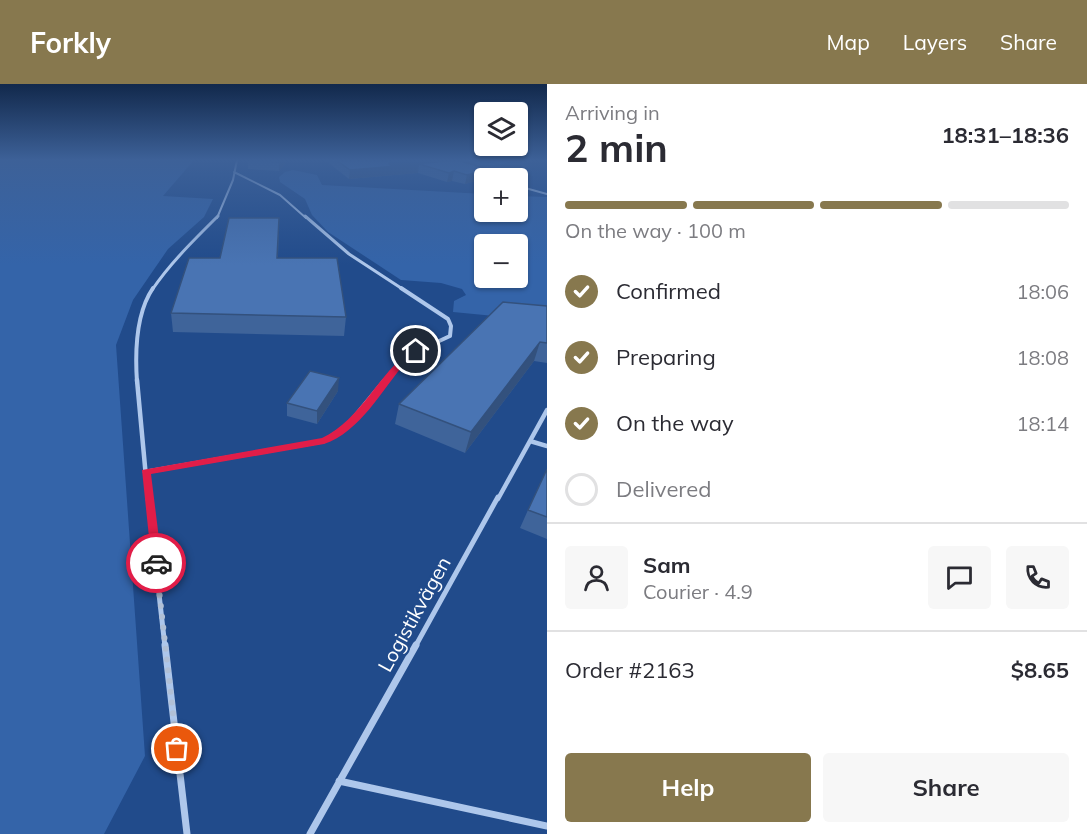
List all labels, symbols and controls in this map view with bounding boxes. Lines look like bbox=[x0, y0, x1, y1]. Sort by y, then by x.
text: Forkly bbox=[30, 25, 111, 60]
text: Map bbox=[827, 29, 870, 55]
text: Layers bbox=[903, 29, 967, 55]
text: Share bbox=[1000, 29, 1057, 55]
text: Arriving in bbox=[565, 100, 660, 125]
map controls bbox=[474, 102, 528, 288]
button: layers bbox=[474, 102, 528, 156]
text: 18:31–18:36 bbox=[941, 121, 1069, 149]
text: 2 min bbox=[565, 123, 668, 172]
button: + bbox=[474, 168, 528, 222]
text: On the way · 100 m bbox=[565, 218, 746, 243]
button: − bbox=[474, 234, 528, 288]
icon: check bbox=[565, 275, 598, 308]
text: Confirmed bbox=[616, 277, 721, 305]
text: 18:06 bbox=[1016, 279, 1069, 304]
pin bbox=[390, 325, 441, 376]
icon: home bbox=[399, 334, 432, 367]
icon: check bbox=[565, 341, 598, 374]
text: Preparing bbox=[616, 343, 716, 371]
text: 18:08 bbox=[1016, 345, 1069, 370]
icon: check bbox=[565, 407, 598, 440]
text: On the way bbox=[616, 409, 734, 437]
text: 18:14 bbox=[1016, 411, 1069, 436]
text: Delivered bbox=[616, 475, 711, 503]
courier bbox=[126, 533, 186, 593]
button: person bbox=[565, 546, 628, 609]
button: chat bbox=[928, 546, 991, 609]
button: phone bbox=[1006, 546, 1069, 609]
icon: car bbox=[140, 547, 173, 580]
text: Sam bbox=[643, 551, 691, 579]
street label: Logistikvägen bbox=[372, 552, 456, 676]
text: Courier · 4.9 bbox=[643, 579, 753, 604]
text: Order #2163 bbox=[565, 656, 695, 684]
text: $8.65 bbox=[1011, 656, 1069, 684]
pin bbox=[151, 723, 202, 774]
icon: bag bbox=[160, 732, 193, 765]
button: Help bbox=[565, 753, 811, 822]
button: Share bbox=[823, 753, 1069, 822]

